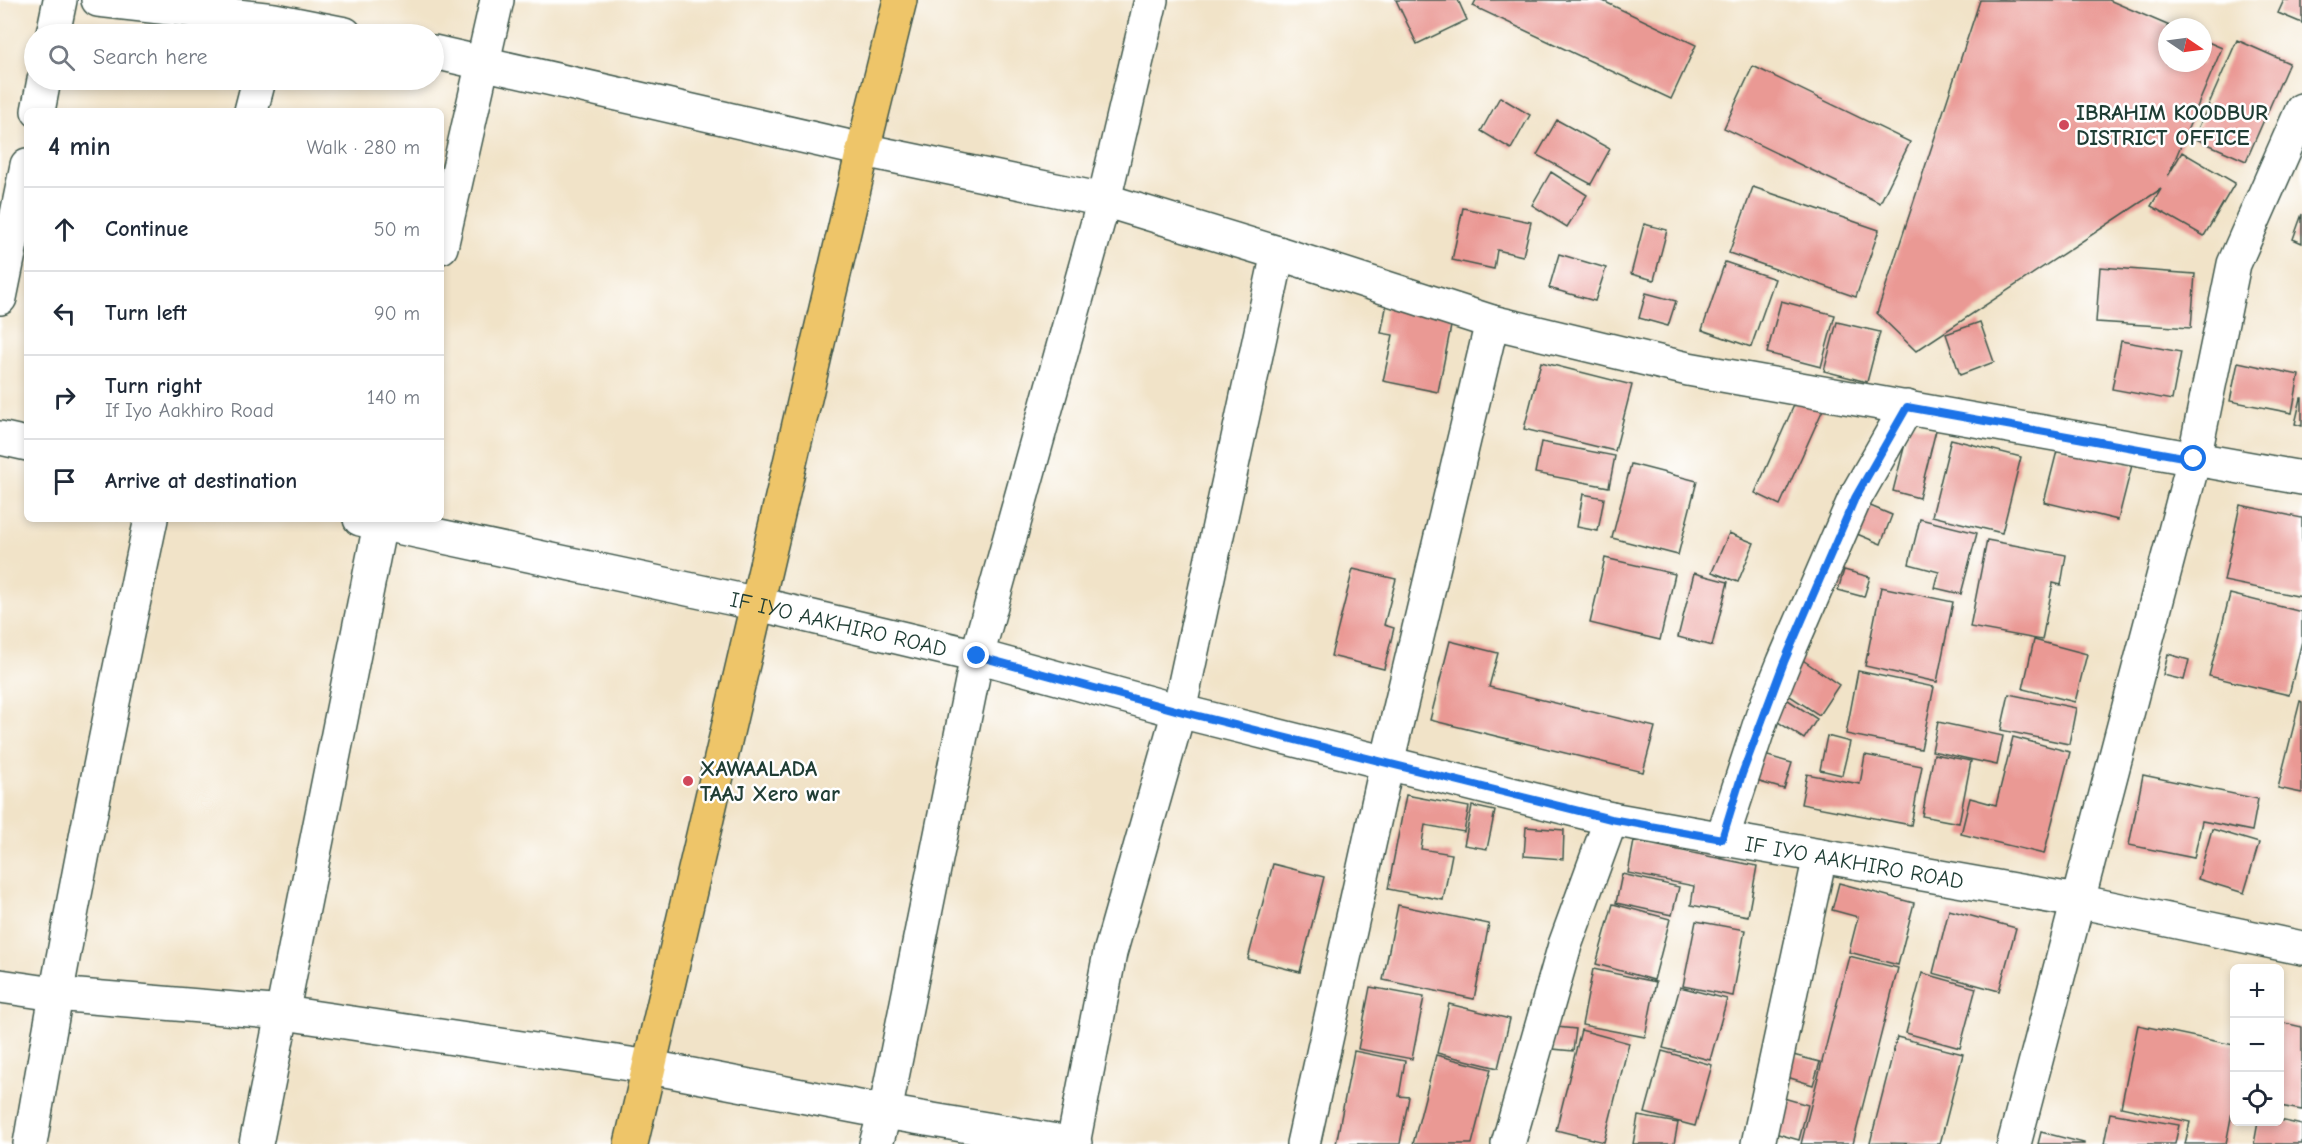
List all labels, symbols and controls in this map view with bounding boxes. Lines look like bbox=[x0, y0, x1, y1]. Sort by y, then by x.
north arrow bbox=[2158, 18, 2212, 72]
search box bbox=[24, 24, 444, 90]
icon: search bbox=[45, 41, 78, 74]
text: Search here bbox=[93, 44, 208, 70]
place label: IBRAHIM KOODBUR DISTRICT OFFICE bbox=[2076, 100, 2268, 151]
marker: IBRAHIM KOODBUR DISTRICT OFFICE bbox=[2057, 118, 2071, 132]
text: 4 min bbox=[48, 132, 111, 162]
text: Walk · 280 m bbox=[307, 136, 420, 159]
icon: ahead bbox=[48, 213, 81, 246]
text: Continue bbox=[105, 216, 188, 242]
text: 50 m bbox=[374, 218, 420, 241]
icon: left bbox=[48, 297, 81, 330]
text: Turn left bbox=[105, 300, 187, 326]
text: 90 m bbox=[374, 302, 420, 325]
text: Turn right bbox=[105, 373, 202, 399]
icon: right bbox=[48, 381, 81, 414]
text: 140 m bbox=[367, 386, 420, 409]
text: If Iyo Aakhiro Road bbox=[105, 399, 274, 422]
route start bbox=[2180, 445, 2206, 471]
icon: arrive bbox=[48, 465, 81, 498]
text: Arrive at destination bbox=[105, 468, 297, 494]
street label: IF IYO AAKHIRO ROAD bbox=[728, 586, 949, 662]
route end bbox=[963, 642, 989, 668]
place label: XAWAALADA TAAJ Xero war bbox=[700, 756, 840, 807]
marker: XAWAALADA TAAJ Xero war bbox=[681, 774, 695, 788]
street label: IF IYO AAKHIRO ROAD bbox=[1743, 831, 1966, 895]
map controls bbox=[2230, 964, 2284, 1126]
button: + bbox=[2230, 964, 2284, 1018]
button: − bbox=[2230, 1018, 2284, 1072]
button: locate bbox=[2230, 1072, 2284, 1126]

